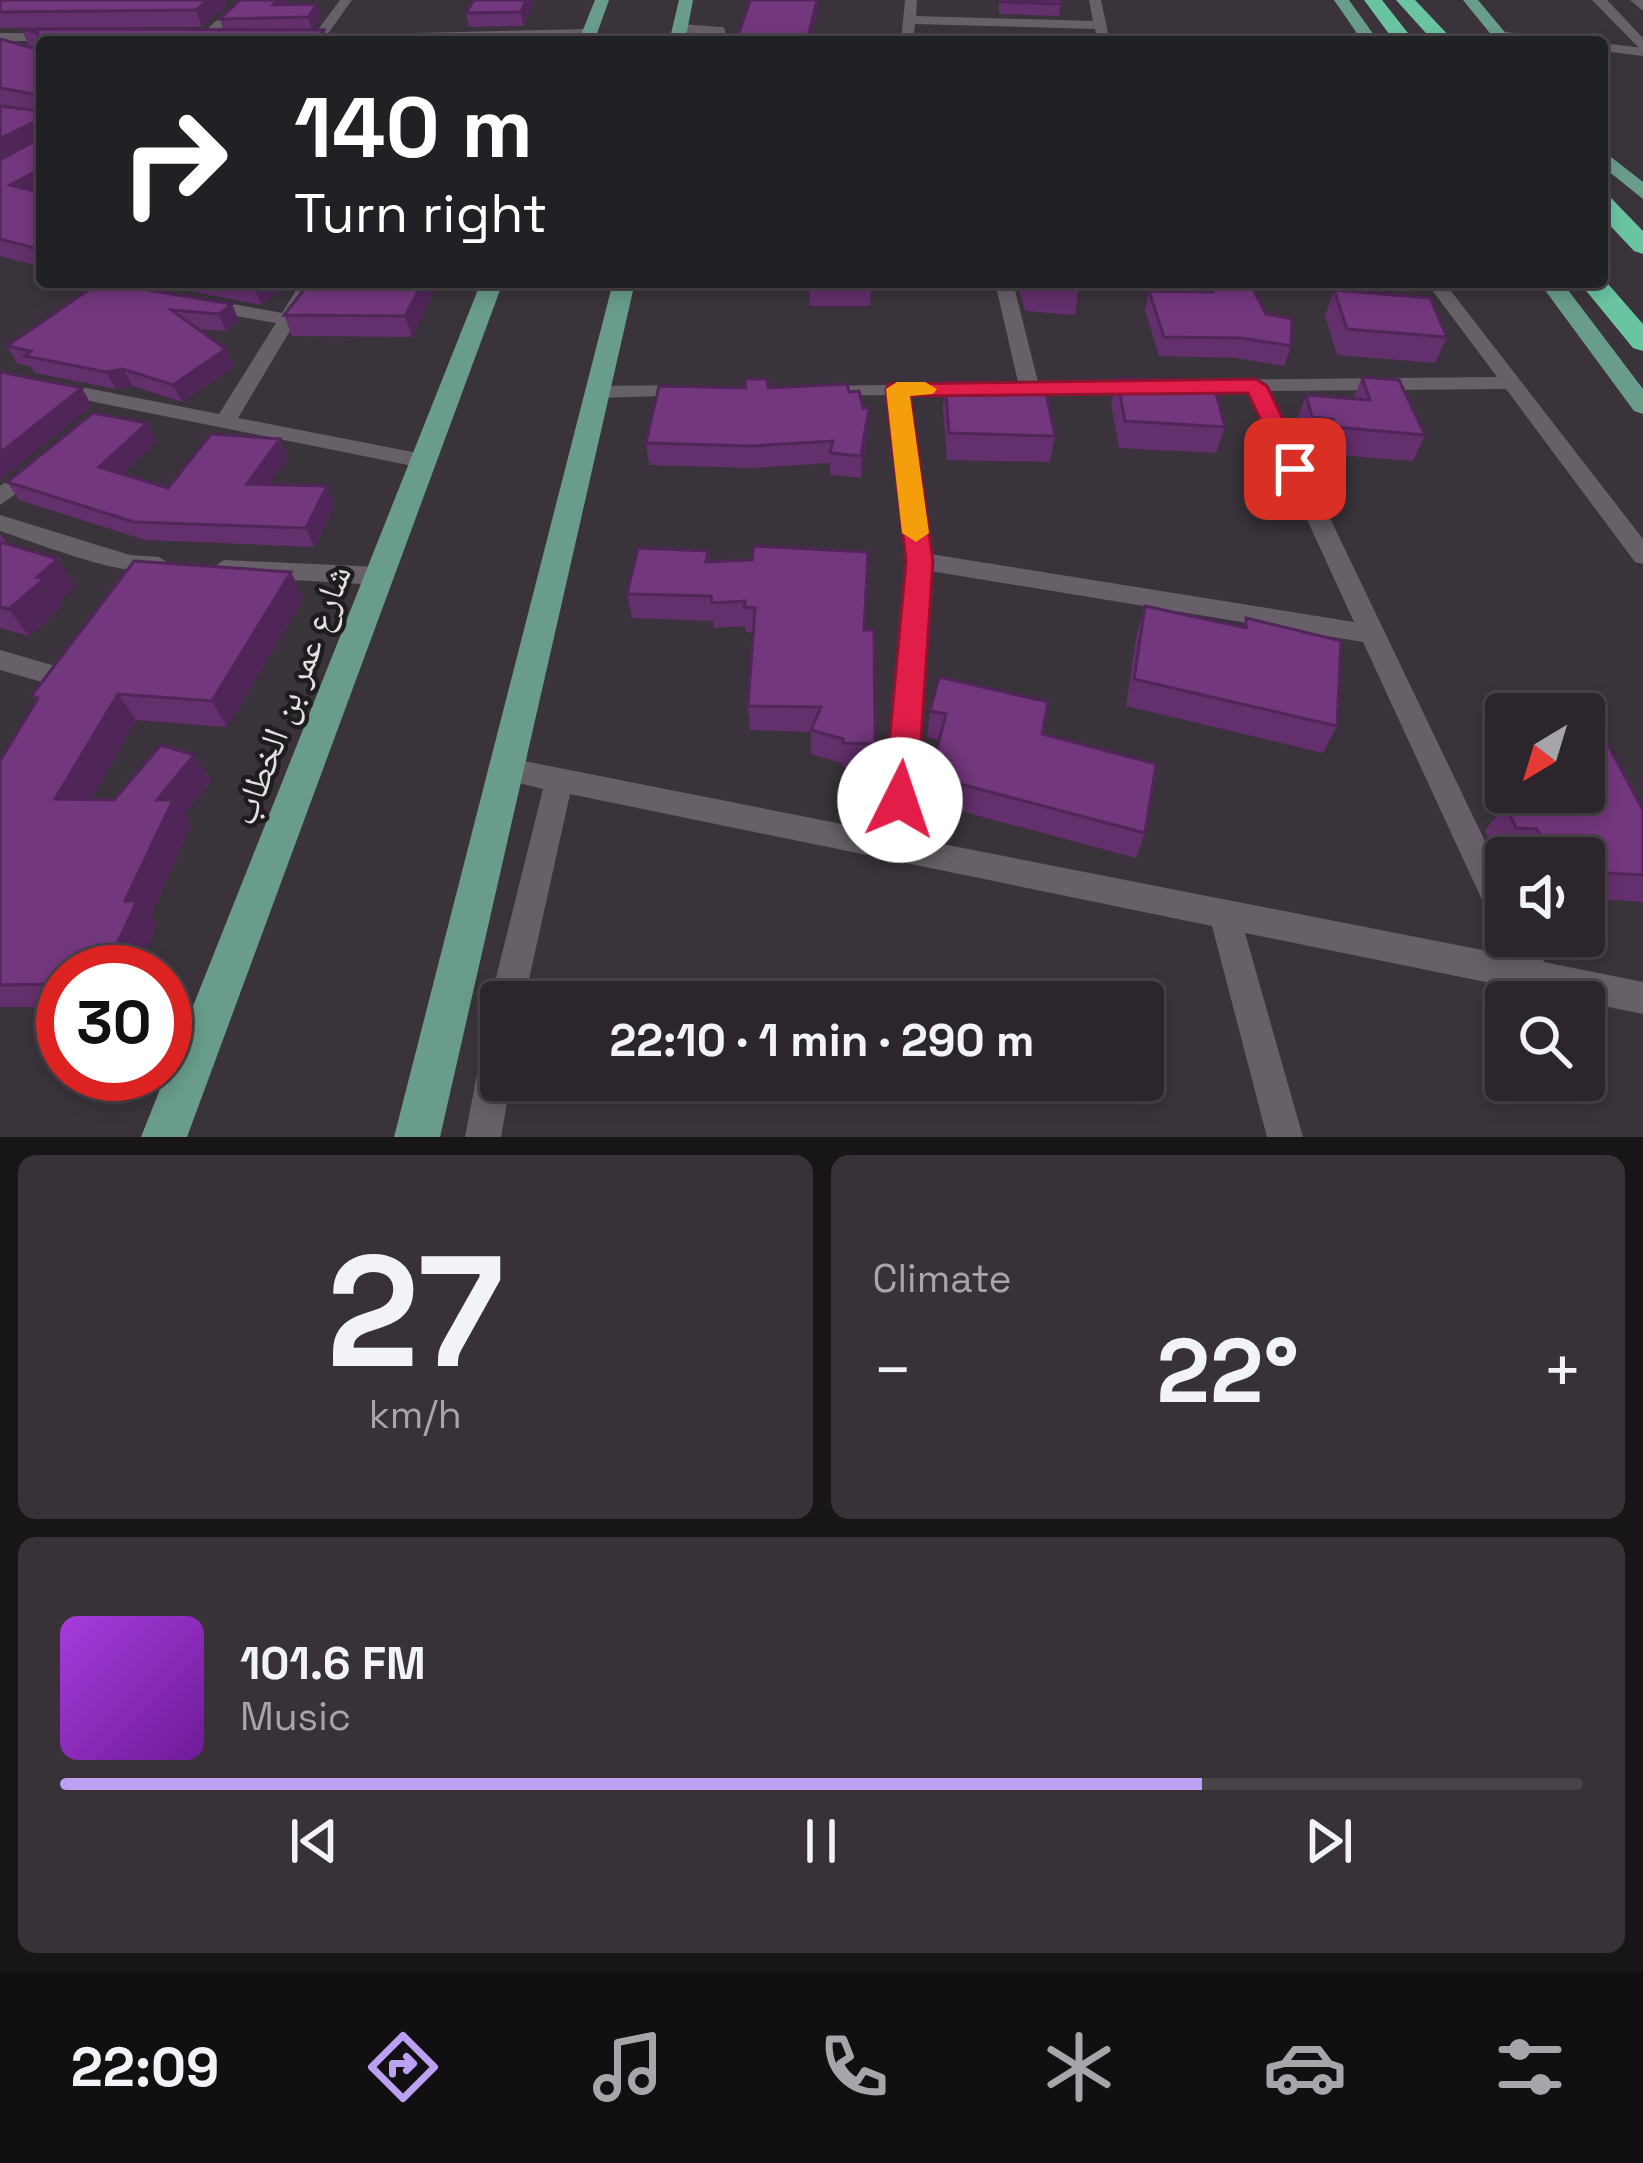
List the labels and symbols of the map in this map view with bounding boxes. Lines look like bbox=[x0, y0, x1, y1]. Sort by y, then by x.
pin bbox=[1244, 418, 1346, 520]
street label: شارع عمر بن الخطاب bbox=[220, 559, 362, 831]
north arrow bbox=[1485, 693, 1605, 813]
position arrow bbox=[837, 737, 963, 863]
speed limit sign: 30 bbox=[36, 945, 192, 1101]

